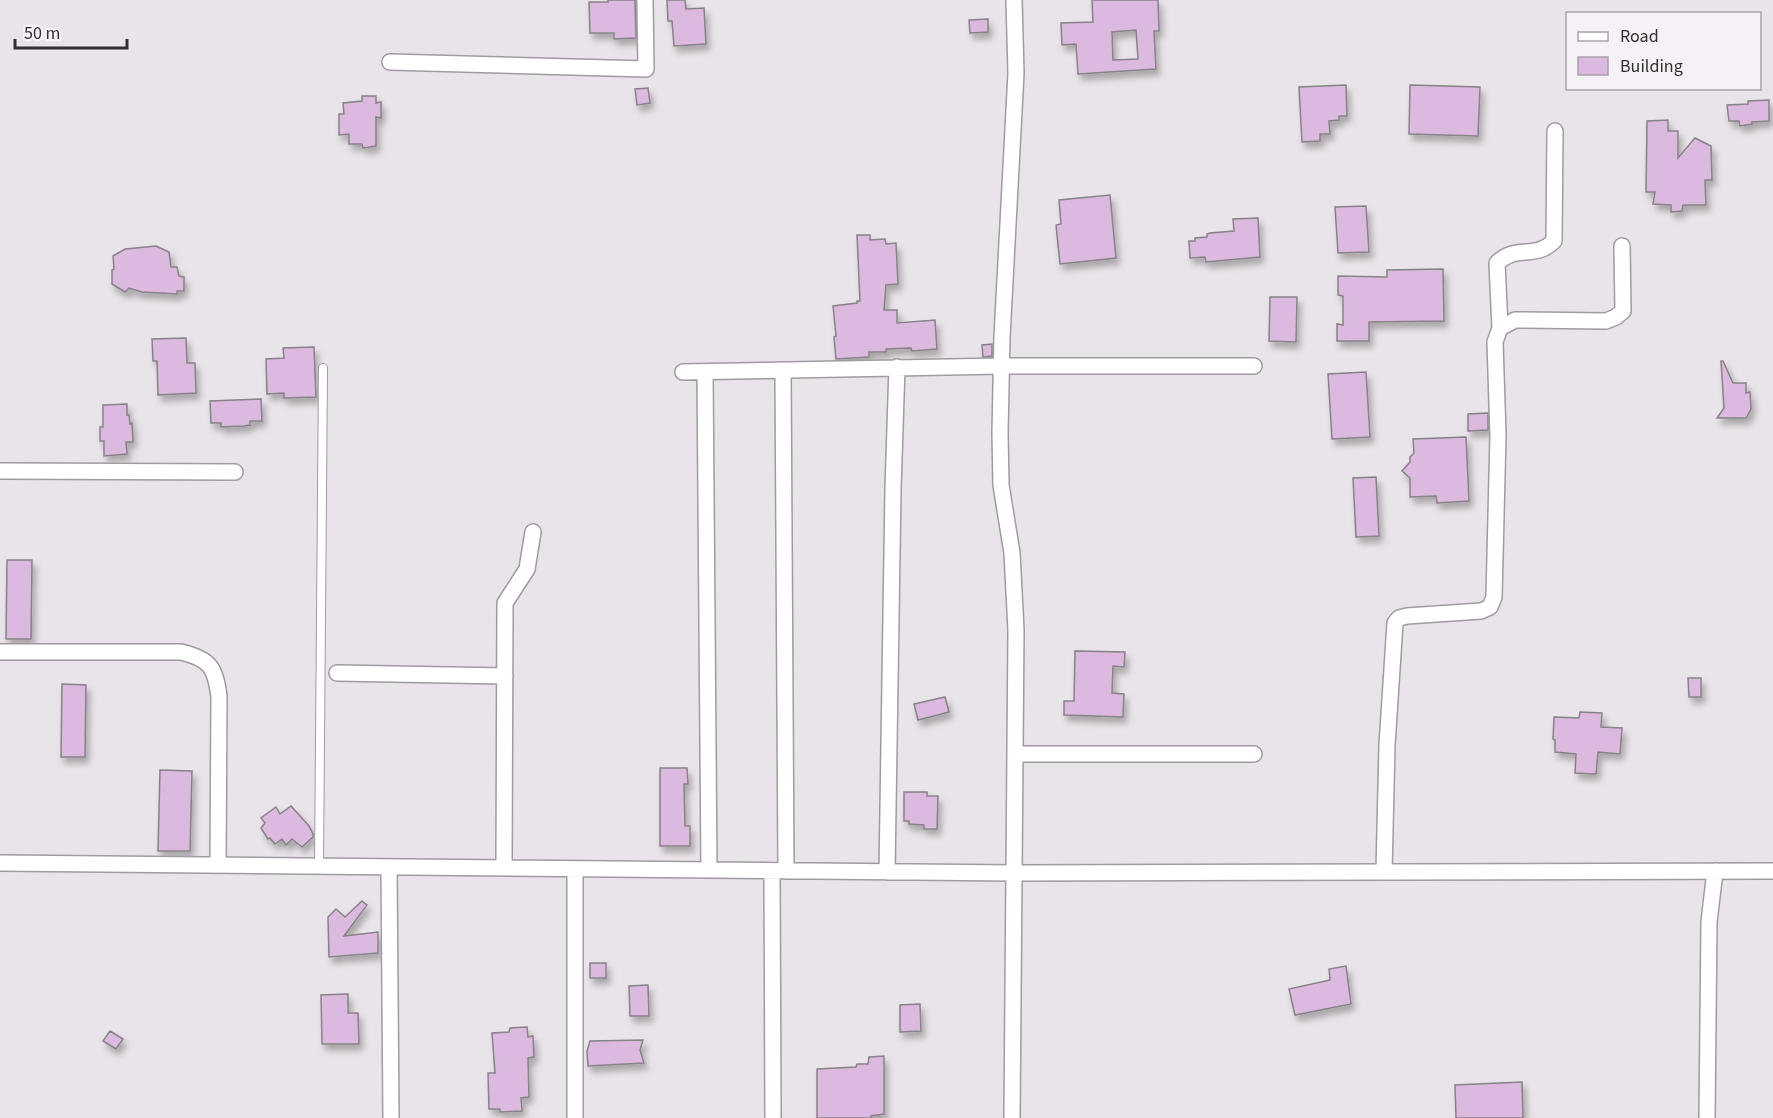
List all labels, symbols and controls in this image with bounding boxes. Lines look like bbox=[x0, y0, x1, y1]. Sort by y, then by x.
scale bar bbox=[15, 12, 128, 50]
legend bbox=[1566, 12, 1761, 90]
text: 50 m bbox=[24, 21, 60, 46]
text: Road bbox=[1620, 24, 1659, 49]
text: Building bbox=[1620, 54, 1683, 79]

